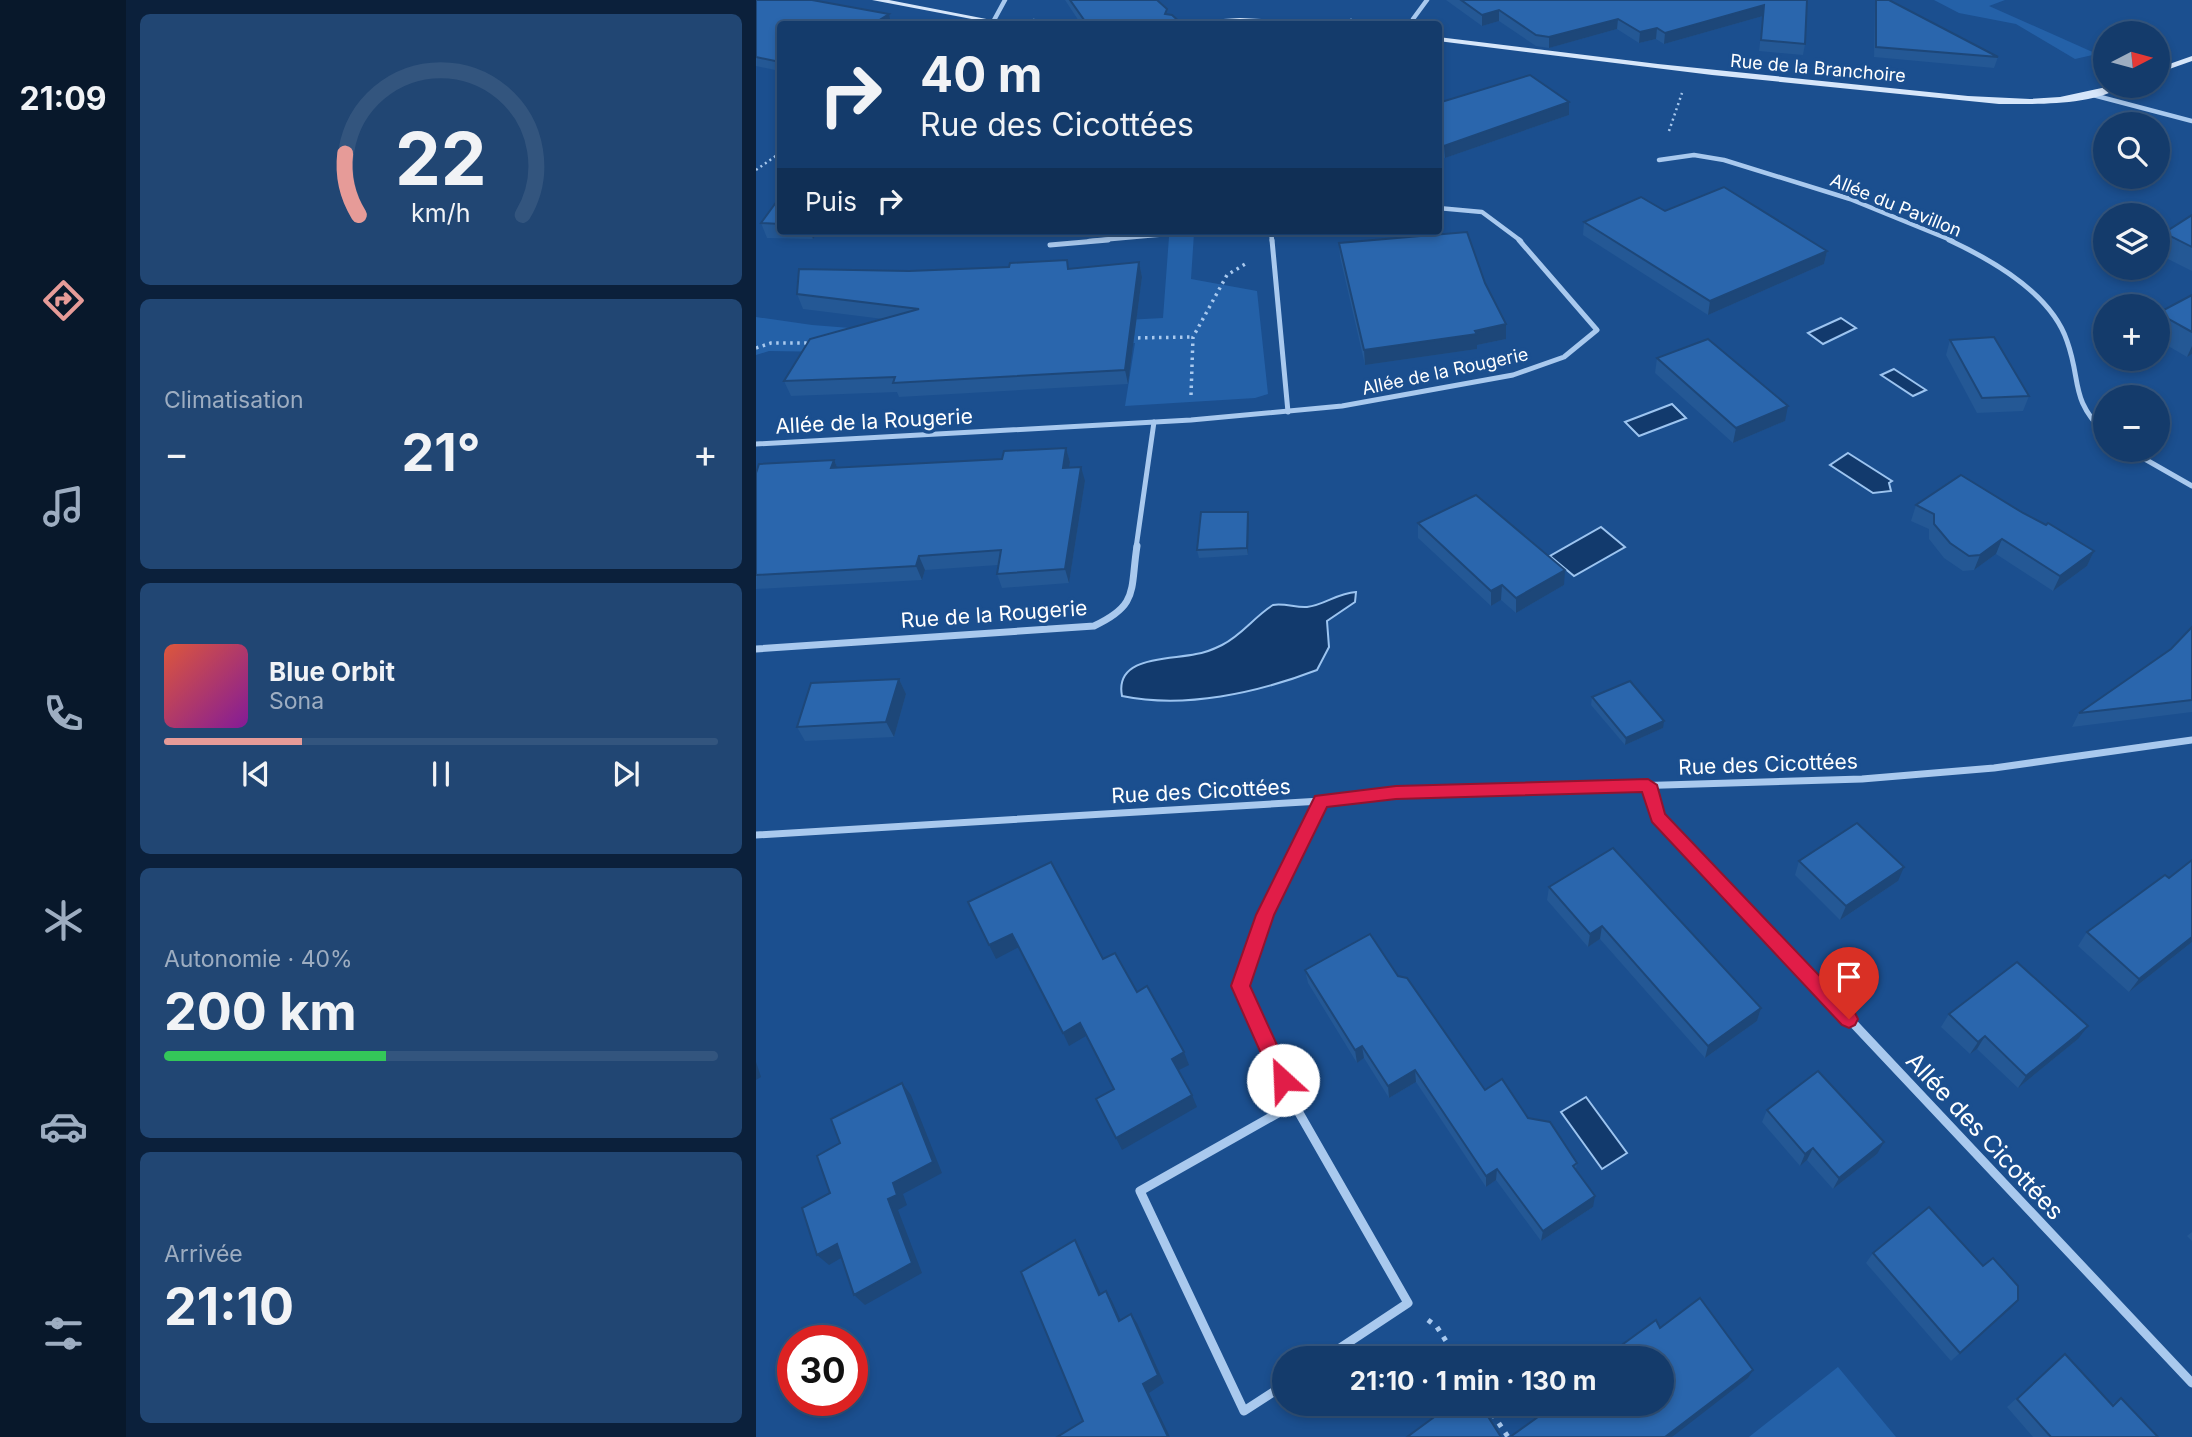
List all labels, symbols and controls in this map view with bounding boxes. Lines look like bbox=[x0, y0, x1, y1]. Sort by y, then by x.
north arrow bbox=[2093, 21, 2170, 98]
map controls bbox=[2093, 21, 2170, 462]
text: 40 m bbox=[920, 45, 1043, 104]
icon: right bbox=[805, 49, 896, 140]
street label: Rue de la Branchoire bbox=[1729, 50, 1907, 86]
text: 21:09 bbox=[20, 79, 107, 118]
text: Rue des Cicottées bbox=[920, 105, 1194, 144]
button: search bbox=[2093, 112, 2170, 189]
text: 22 bbox=[395, 115, 487, 204]
street label: Allée du Pavillon bbox=[1827, 169, 1965, 241]
icon: right bbox=[871, 182, 909, 220]
text: Puis bbox=[805, 186, 857, 217]
text: km/h bbox=[411, 198, 471, 228]
button: layers bbox=[2093, 203, 2170, 280]
icon: directions bbox=[39, 276, 88, 325]
button: + bbox=[2093, 294, 2170, 371]
street label: Allée de la Rougerie bbox=[1360, 343, 1530, 399]
button: − bbox=[2093, 385, 2170, 462]
text: Climatisation bbox=[164, 386, 304, 414]
street label: Allée de la Rougerie bbox=[775, 403, 973, 439]
text: 21° bbox=[401, 421, 481, 484]
text: − bbox=[164, 430, 189, 476]
text: + bbox=[693, 430, 718, 476]
icon: music bbox=[39, 482, 88, 531]
street label: Rue de la Rougerie bbox=[900, 595, 1088, 633]
text: Blue Orbit bbox=[269, 656, 395, 687]
text: Sona bbox=[269, 687, 324, 715]
icon: phone bbox=[39, 689, 88, 738]
street label: Rue des Cicottées bbox=[1678, 748, 1858, 780]
icon: previous bbox=[237, 755, 275, 793]
icon: pause bbox=[422, 755, 460, 793]
icon: next bbox=[607, 755, 645, 793]
street label: Rue des Cicottées bbox=[1111, 774, 1291, 808]
icon: climate bbox=[39, 896, 88, 945]
text: Autonomie · 40% bbox=[164, 945, 353, 973]
pin bbox=[1819, 947, 1879, 1019]
icon: arrive bbox=[1830, 958, 1868, 996]
text: 200 km bbox=[164, 980, 357, 1043]
position arrow bbox=[1246, 1043, 1320, 1117]
street label: Allée des Cicottées bbox=[1900, 1046, 2070, 1226]
icon: car bbox=[39, 1102, 88, 1151]
text: Arrivée bbox=[164, 1240, 243, 1268]
text: 21:10 bbox=[164, 1275, 294, 1338]
icon: filters bbox=[39, 1309, 88, 1358]
speed limit sign: 30 bbox=[777, 1325, 868, 1416]
text: 21:10 · 1 min · 130 m bbox=[1350, 1365, 1596, 1396]

